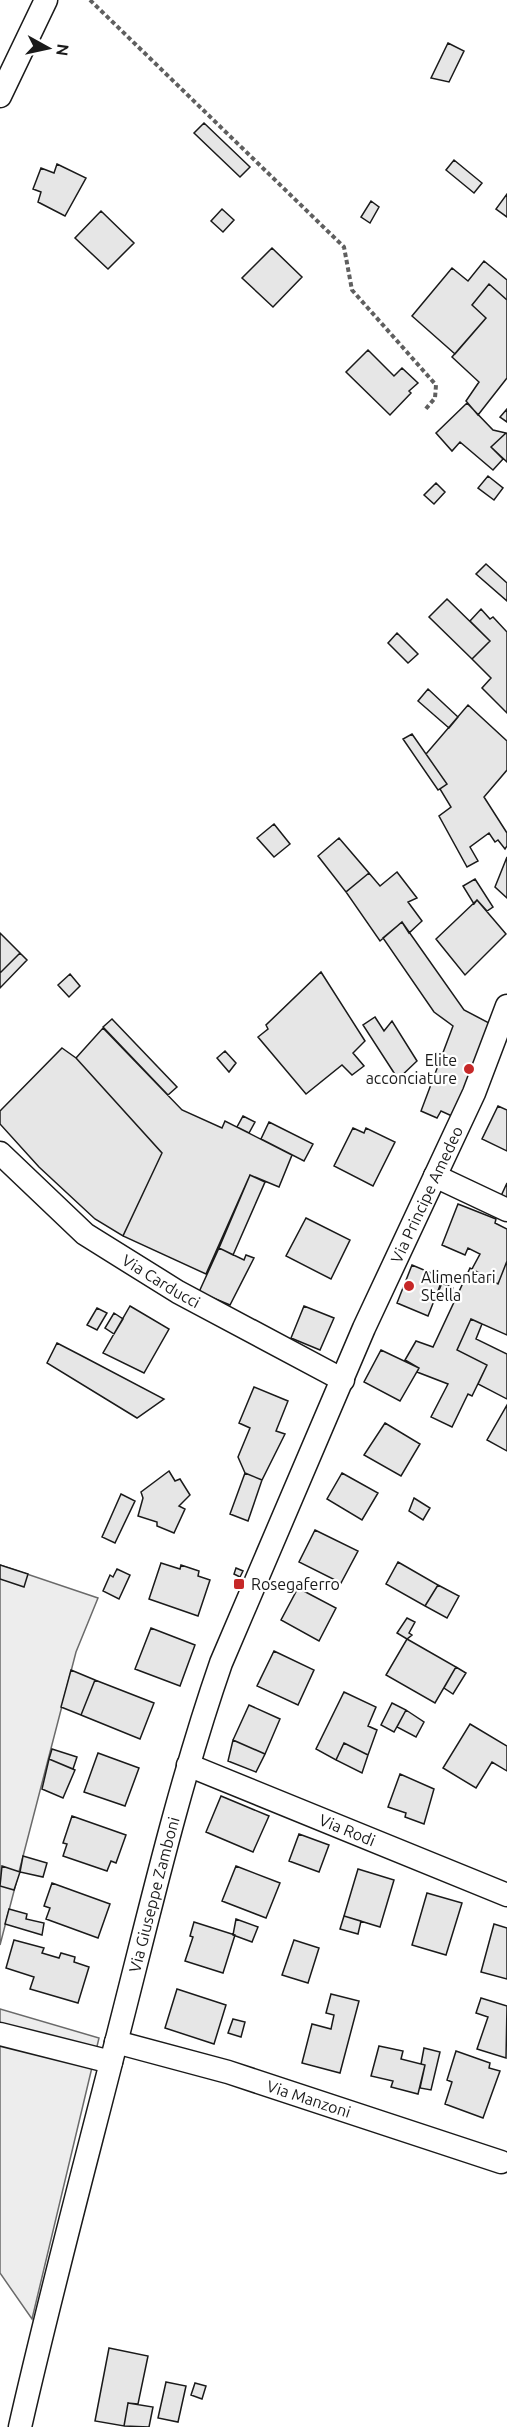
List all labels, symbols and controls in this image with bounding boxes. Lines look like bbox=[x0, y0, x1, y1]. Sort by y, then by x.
north arrow bbox=[18, 18, 78, 78]
text: N bbox=[53, 43, 73, 57]
place label: Elite acconciature bbox=[366, 1051, 457, 1087]
marker: Elite acconciature bbox=[462, 1062, 476, 1076]
street label: Via Principe Amedeo bbox=[387, 1123, 466, 1266]
street label: Via Carducci bbox=[119, 1251, 203, 1311]
place label: Alimentari Stella bbox=[421, 1268, 496, 1304]
marker: Alimentari Stella bbox=[402, 1279, 416, 1293]
place label: Rosegaferro bbox=[251, 1575, 340, 1593]
marker: Rosegaferro bbox=[232, 1577, 246, 1591]
street label: Via Rodi bbox=[317, 1810, 378, 1849]
street label: Via Giuseppe Zamboni bbox=[125, 1815, 183, 1974]
street label: Via Manzoni bbox=[264, 2076, 353, 2121]

